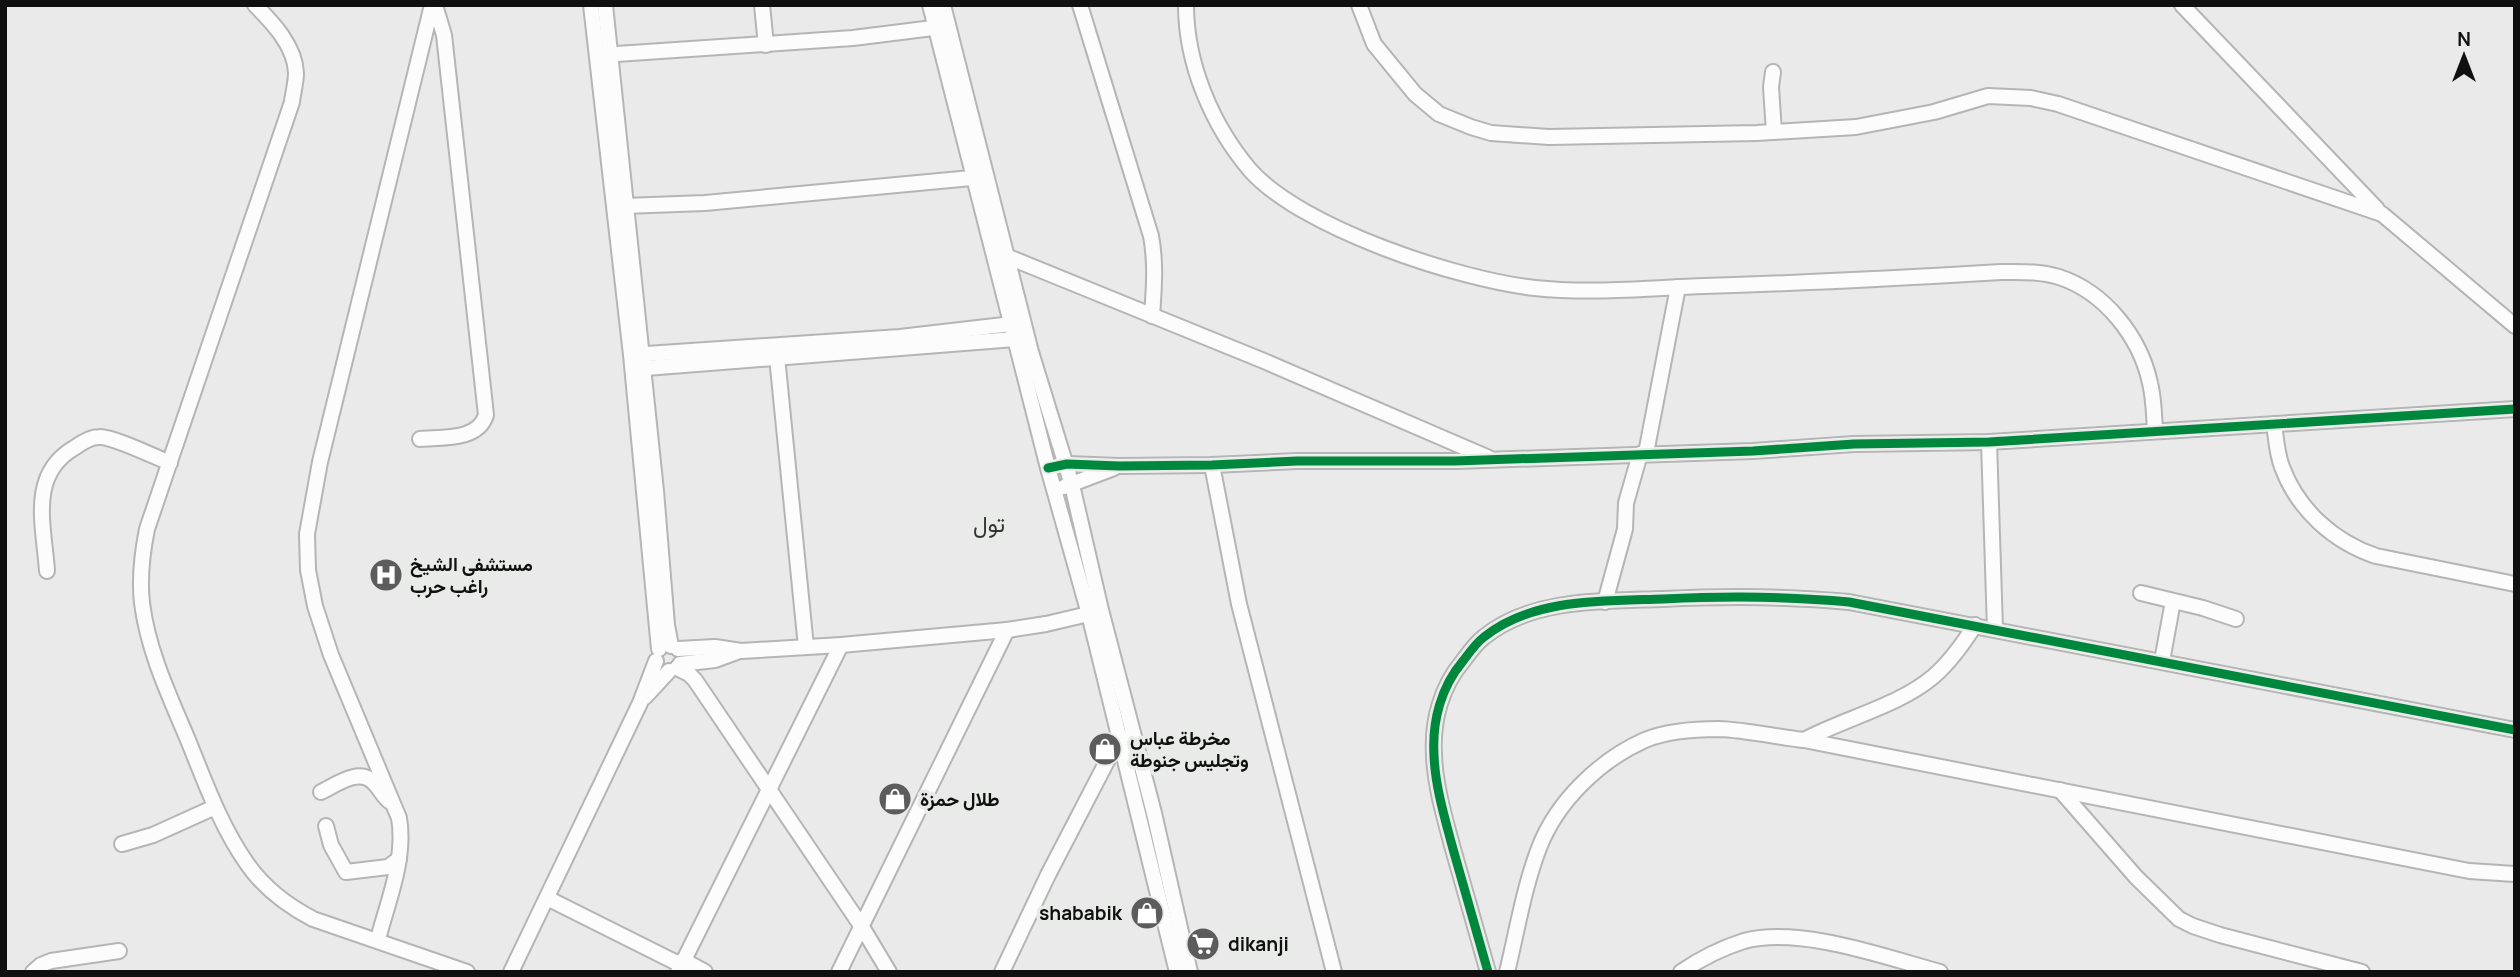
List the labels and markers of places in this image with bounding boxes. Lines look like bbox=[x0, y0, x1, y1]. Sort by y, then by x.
place label: مستشفى الشيخ راغب حرب bbox=[410, 551, 533, 599]
hospital icon: مستشفى الشيخ راغب حرب bbox=[367, 556, 405, 594]
place label: مخرطة عباس وتجليس جنوطة bbox=[1130, 725, 1249, 773]
shop icon: مخرطة عباس وتجليس جنوطة bbox=[1086, 730, 1124, 768]
shop icon: طلال حمزة bbox=[876, 780, 914, 818]
place label: طلال حمزة bbox=[920, 786, 1000, 812]
shop icon: shababik bbox=[1128, 894, 1166, 932]
place label: shababik bbox=[1039, 900, 1123, 926]
supermarket icon: dikanji bbox=[1184, 925, 1222, 963]
place label: dikanji bbox=[1228, 931, 1289, 957]

